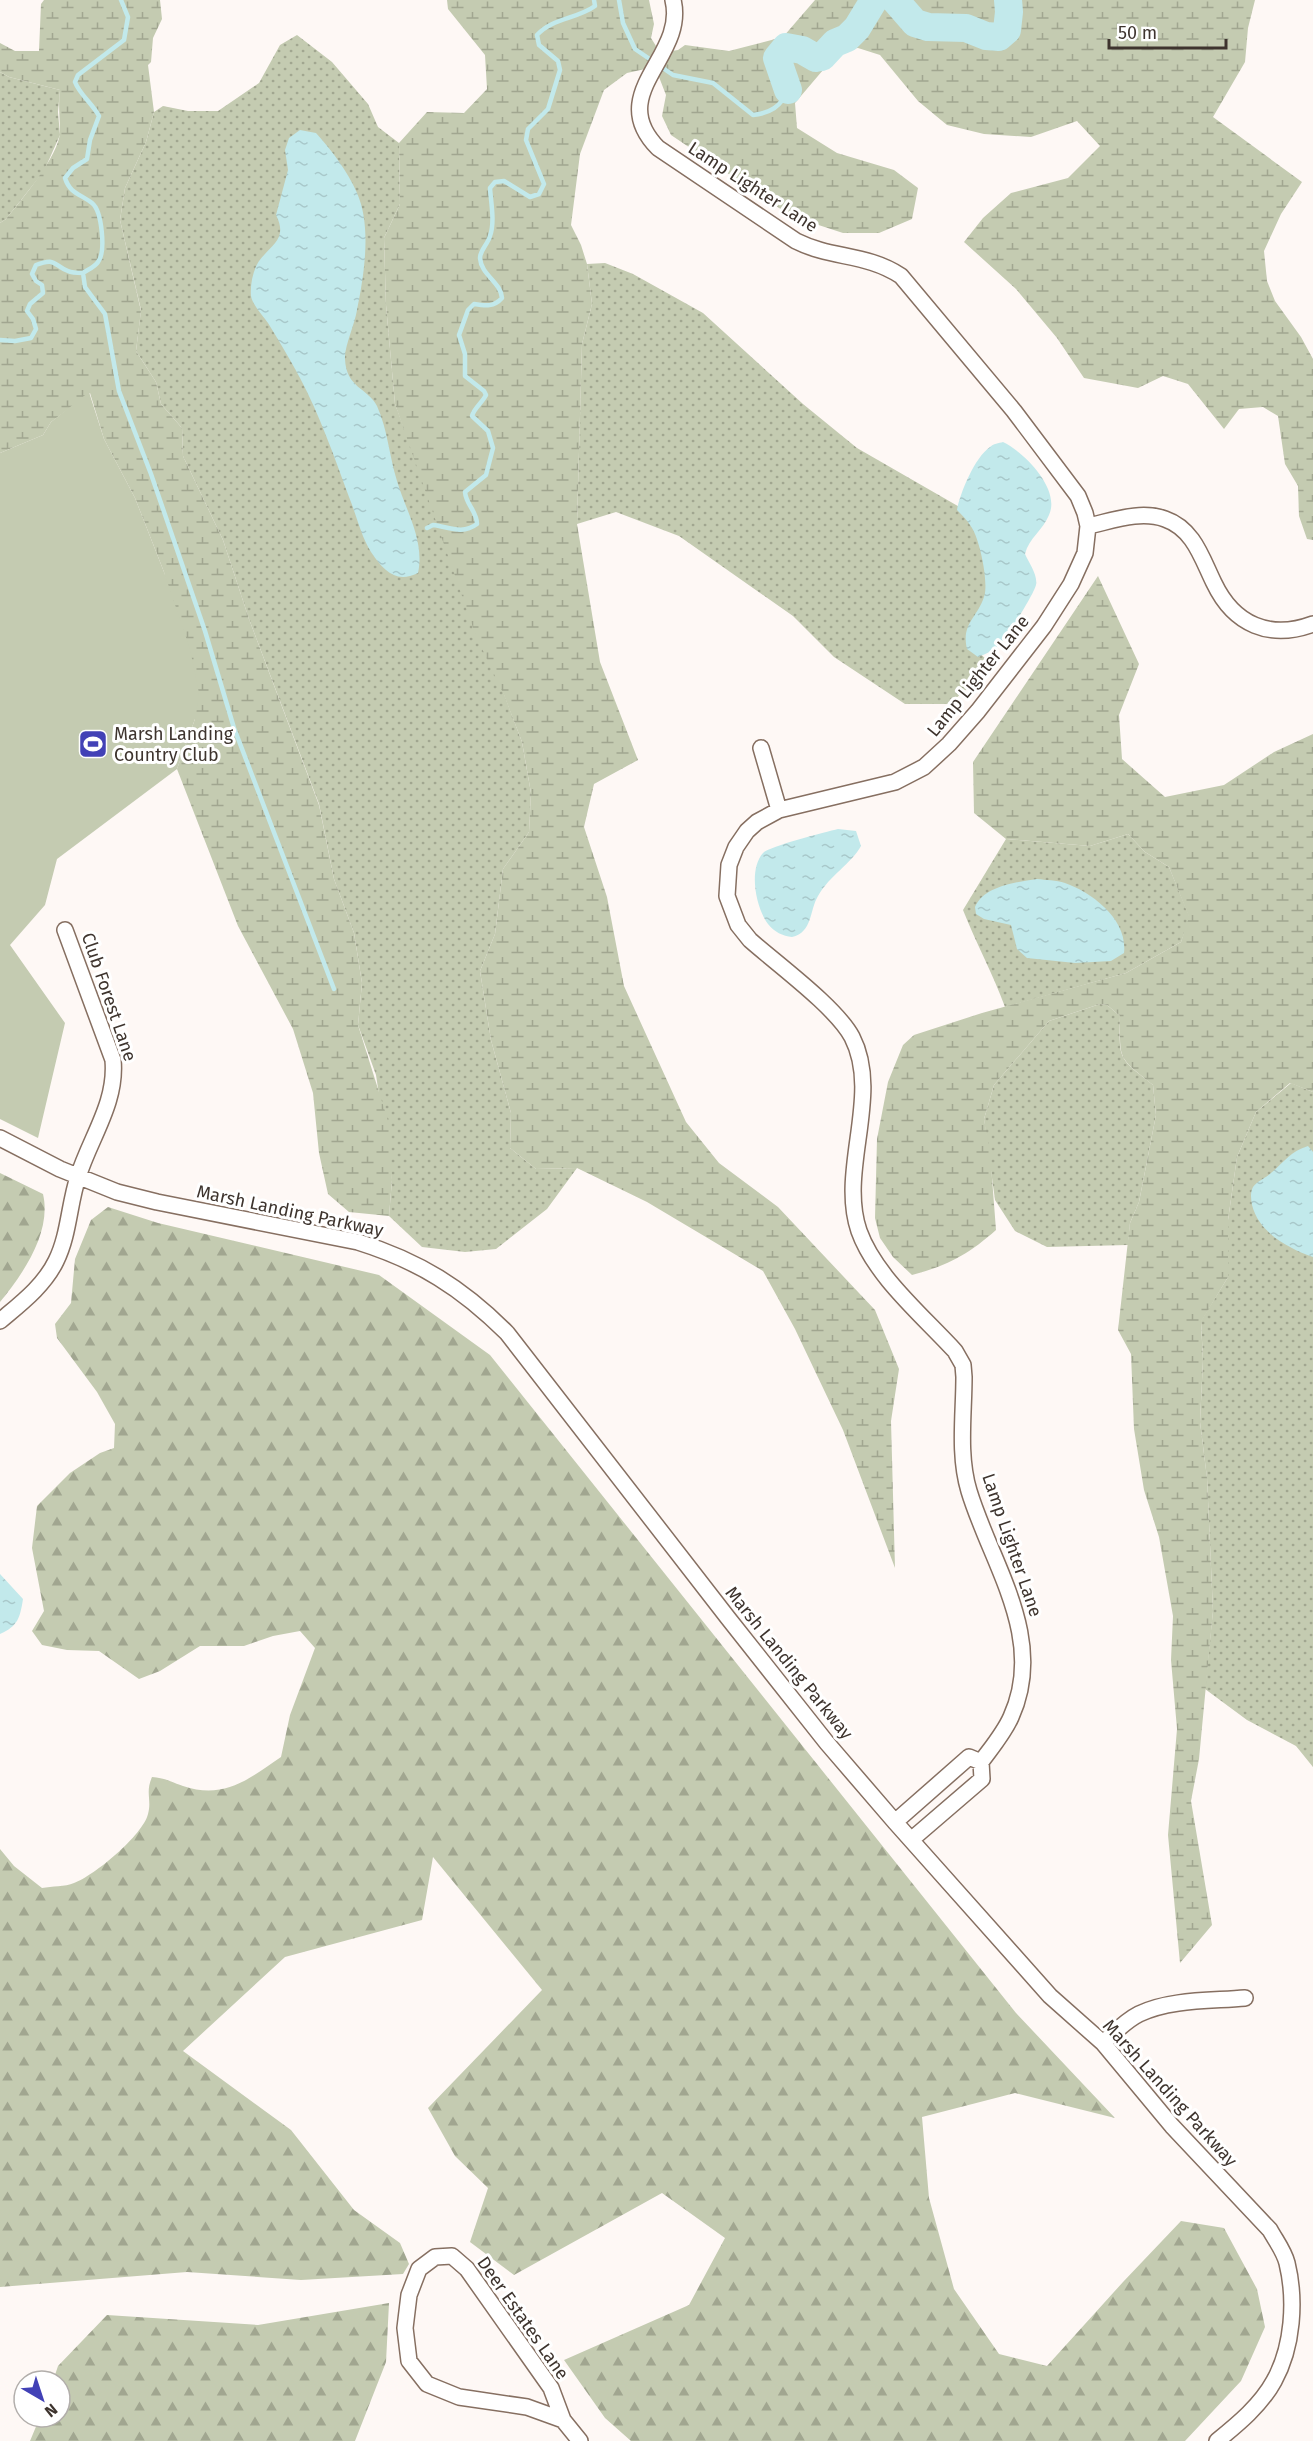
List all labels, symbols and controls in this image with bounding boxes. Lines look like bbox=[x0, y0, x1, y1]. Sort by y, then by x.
scale bar bbox=[1109, 12, 1226, 50]
text: 50 m bbox=[1118, 22, 1157, 44]
street label: Lamp Lighter Lane bbox=[684, 137, 822, 237]
street label: Lamp Lighter Lane bbox=[922, 611, 1034, 741]
place label: Marsh Landing Country Club bbox=[114, 723, 234, 766]
sports icon: Marsh Landing Country Club bbox=[77, 728, 109, 760]
street label: Club Forest Lane bbox=[77, 930, 141, 1064]
street label: Marsh Landing Parkway bbox=[195, 1180, 386, 1242]
street label: Lamp Lighter Lane bbox=[977, 1470, 1047, 1620]
street label: Marsh Landing Parkway bbox=[721, 1582, 858, 1744]
street label: Marsh Landing Parkway bbox=[1098, 2015, 1242, 2171]
street label: Deer Estates Lane bbox=[472, 2252, 574, 2384]
north arrow bbox=[12, 2369, 72, 2429]
text: N bbox=[41, 2400, 61, 2421]

